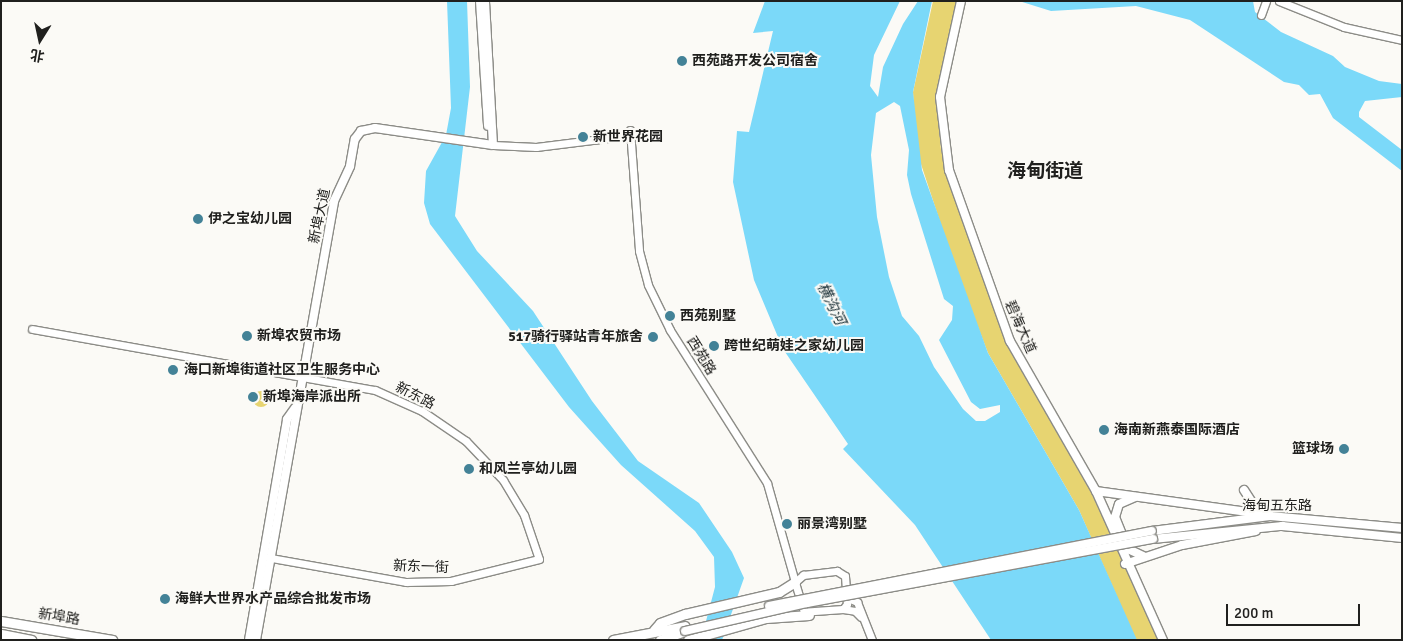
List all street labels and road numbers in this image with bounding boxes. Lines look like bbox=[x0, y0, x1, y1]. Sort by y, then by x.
street label: 新埠大道 bbox=[306, 187, 334, 245]
street label: 碧海大道 bbox=[1001, 298, 1039, 356]
street label: 西苑路 bbox=[683, 334, 719, 378]
street label: 新东路 bbox=[392, 379, 438, 413]
street label: 海甸五东路 bbox=[1242, 498, 1312, 514]
street label: 新东一街 bbox=[393, 558, 449, 576]
street label: 新埠路 bbox=[37, 605, 81, 629]

